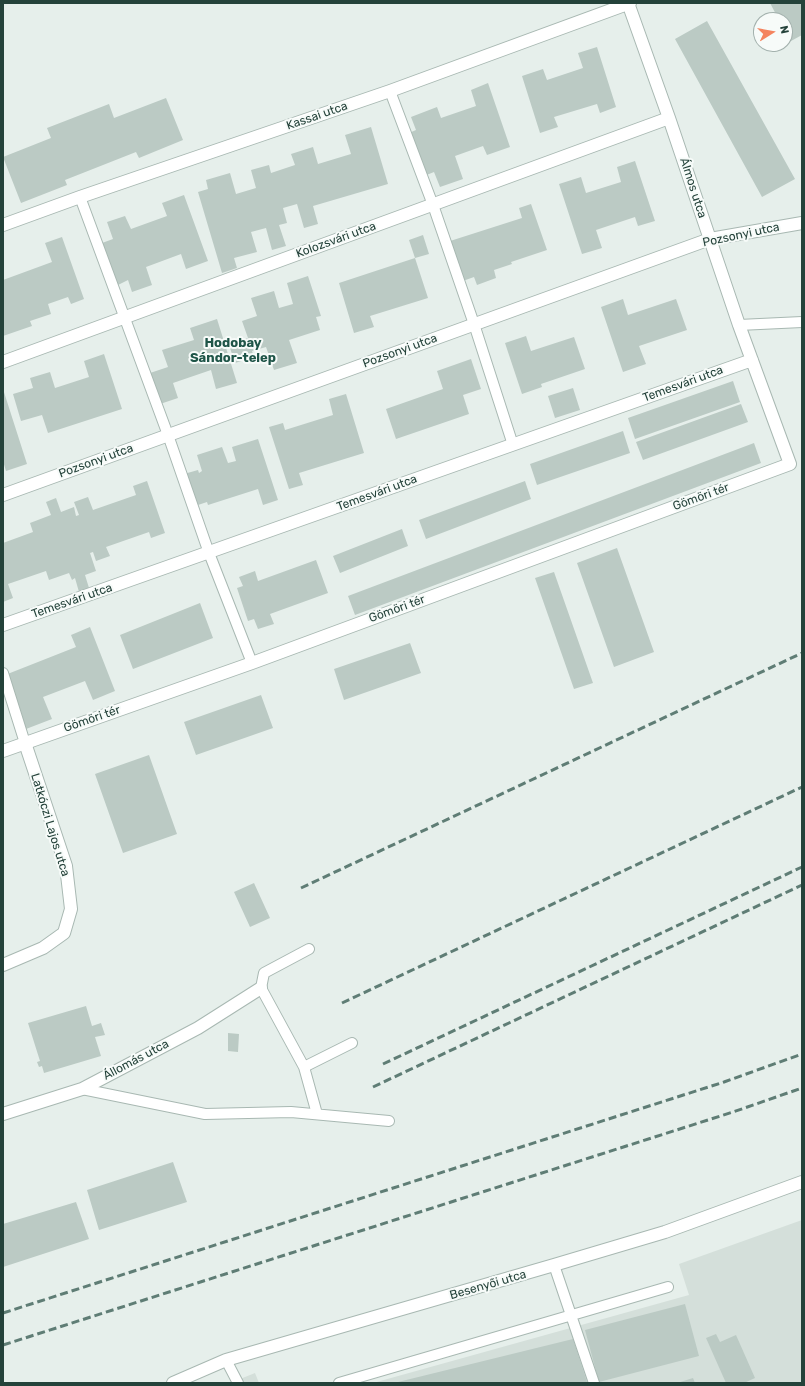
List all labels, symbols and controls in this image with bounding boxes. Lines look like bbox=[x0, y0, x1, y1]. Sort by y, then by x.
north arrow bbox=[753, 12, 793, 52]
text: N bbox=[777, 25, 791, 35]
street label: Kassai utca bbox=[285, 99, 349, 133]
street label: Álmos utca bbox=[676, 156, 710, 220]
street label: Kolozsvári utca bbox=[294, 219, 378, 261]
street label: Pozsonyi utca bbox=[701, 220, 781, 250]
street label: Pozsonyi utca bbox=[361, 331, 439, 371]
district label: Hodobay Sándor-telep bbox=[190, 335, 276, 366]
street label: Temesvári utca bbox=[641, 363, 725, 405]
street label: Pozsonyi utca bbox=[57, 441, 135, 481]
street label: Temesvári utca bbox=[335, 472, 419, 514]
street label: Gömöri tér bbox=[671, 480, 731, 514]
street label: Temesvári utca bbox=[30, 580, 114, 622]
street label: Gömöri tér bbox=[367, 592, 427, 626]
street label: Gömöri tér bbox=[62, 703, 122, 735]
street label: Latkóczi Lajos utca bbox=[27, 772, 73, 878]
street label: Állomás utca bbox=[101, 1037, 171, 1083]
street label: Besenyői utca bbox=[448, 1267, 528, 1303]

